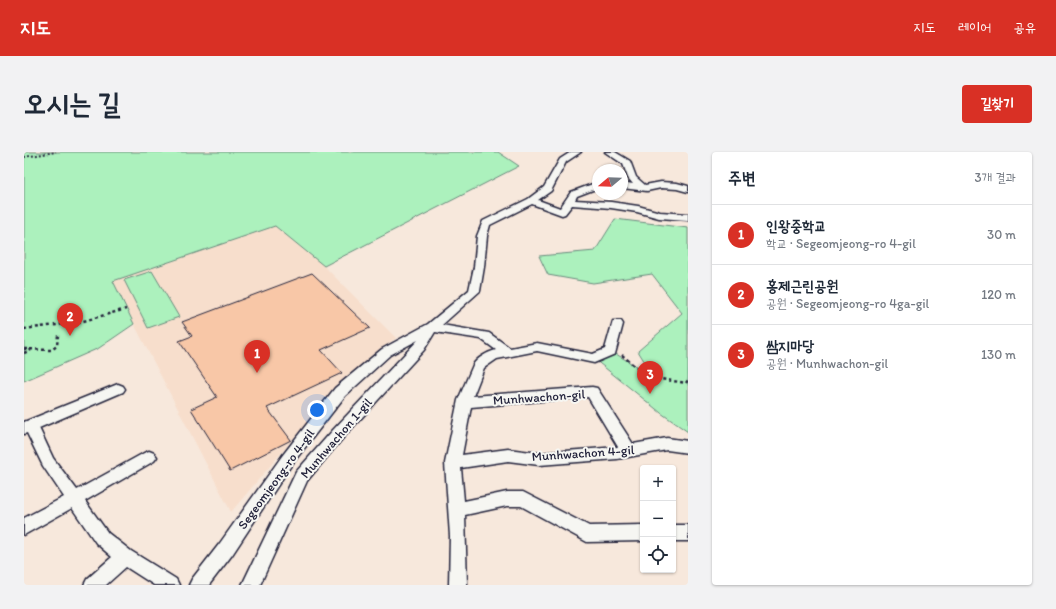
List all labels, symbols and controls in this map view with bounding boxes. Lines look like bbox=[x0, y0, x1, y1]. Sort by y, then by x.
text: 지도 bbox=[20, 16, 51, 39]
text: 지도 bbox=[913, 19, 936, 36]
text: 레이어 bbox=[958, 19, 991, 36]
text: 공유 bbox=[1013, 19, 1036, 36]
button: 길찾기 bbox=[962, 85, 1032, 123]
text: 오시는 길 bbox=[24, 86, 120, 120]
north arrow bbox=[592, 164, 628, 200]
text: 주변 bbox=[728, 168, 755, 188]
text: 3개 결과 bbox=[975, 170, 1016, 185]
text: 인왕중학교 bbox=[766, 217, 826, 235]
text: 1 bbox=[738, 227, 744, 242]
text: 30 m bbox=[987, 227, 1016, 242]
text: 학교 · Segeomjeong-ro 4-gil bbox=[766, 236, 916, 251]
text: 홍제근린공원 bbox=[766, 277, 838, 295]
text: 2 bbox=[738, 287, 744, 302]
text: 120 m bbox=[981, 287, 1016, 302]
text: 공원 · Segeomjeong-ro 4ga-gil bbox=[766, 296, 929, 311]
pin: 2 bbox=[57, 303, 83, 336]
text: 쌈지마당 bbox=[766, 337, 814, 355]
pin: 1 bbox=[244, 340, 270, 373]
text: 3 bbox=[737, 347, 745, 362]
text: 130 m bbox=[981, 347, 1016, 362]
text: 공원 · Munhwachon-gil bbox=[766, 356, 888, 371]
pin: 3 bbox=[637, 361, 663, 394]
street label: Munhwachon-gil bbox=[492, 386, 586, 408]
street label: Munhwachon 1-gil bbox=[297, 395, 375, 481]
your location bbox=[307, 400, 327, 420]
street label: Segeomjeong-ro 4-gil bbox=[235, 426, 318, 532]
street label: Munhwachon 4-gil bbox=[531, 442, 635, 464]
map controls bbox=[640, 465, 676, 573]
button: + bbox=[640, 465, 676, 501]
button: − bbox=[640, 501, 676, 537]
button: locate bbox=[640, 537, 676, 573]

